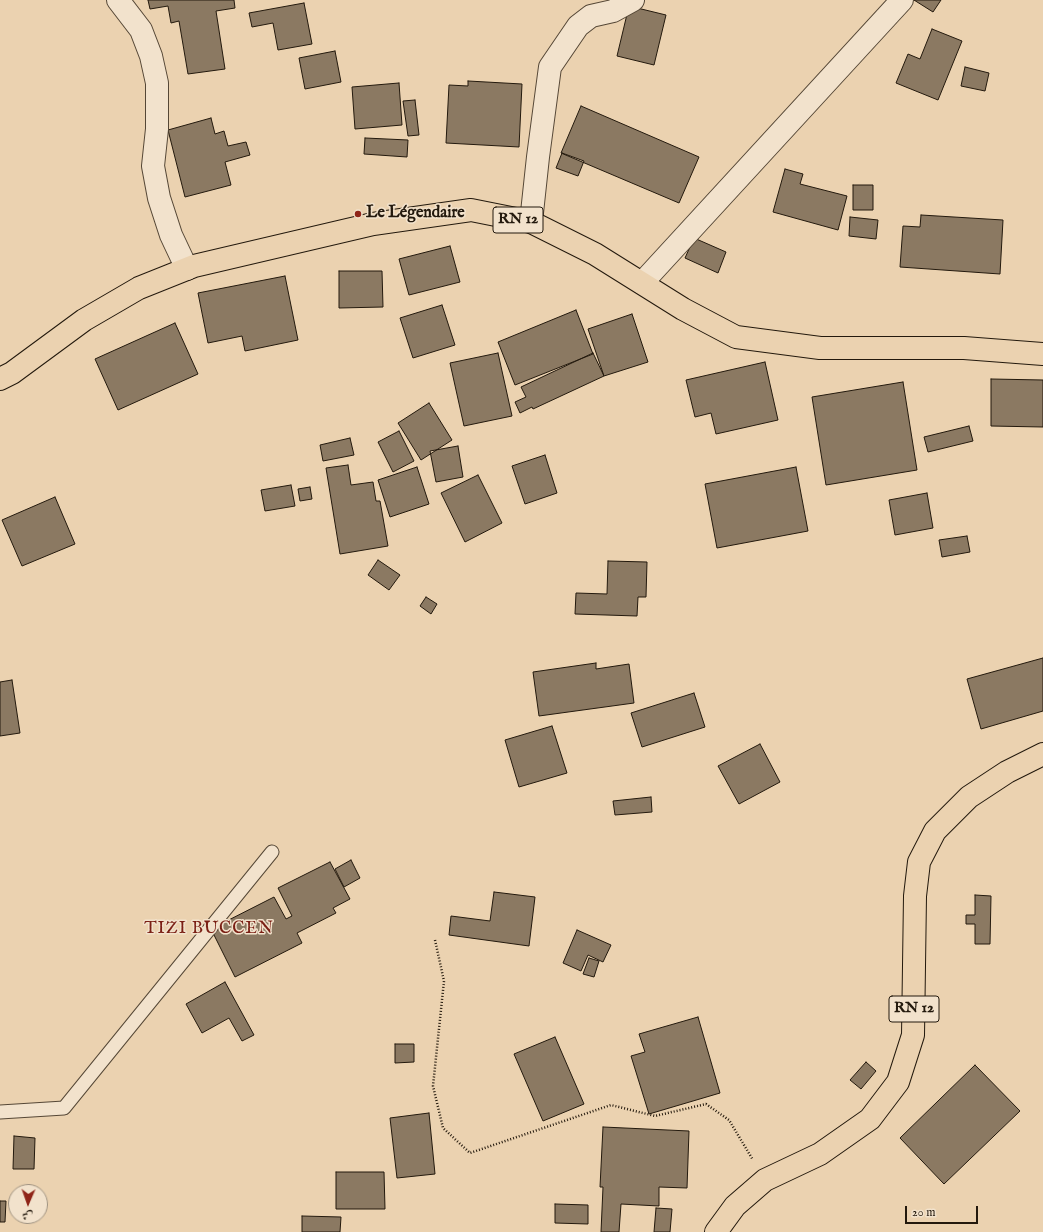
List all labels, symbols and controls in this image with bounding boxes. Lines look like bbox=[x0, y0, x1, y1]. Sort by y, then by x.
place label: Le Légendaire bbox=[366, 204, 465, 224]
road number: RN 12 bbox=[493, 207, 543, 233]
marker: Le Légendaire bbox=[353, 209, 363, 219]
district label: TIZI BUCCEN bbox=[144, 920, 274, 940]
road number: RN 12 bbox=[889, 996, 939, 1022]
north arrow bbox=[8, 1184, 48, 1224]
scale bar bbox=[907, 1198, 980, 1224]
text: 20 m bbox=[912, 1205, 935, 1220]
text: ش bbox=[22, 1208, 33, 1222]

